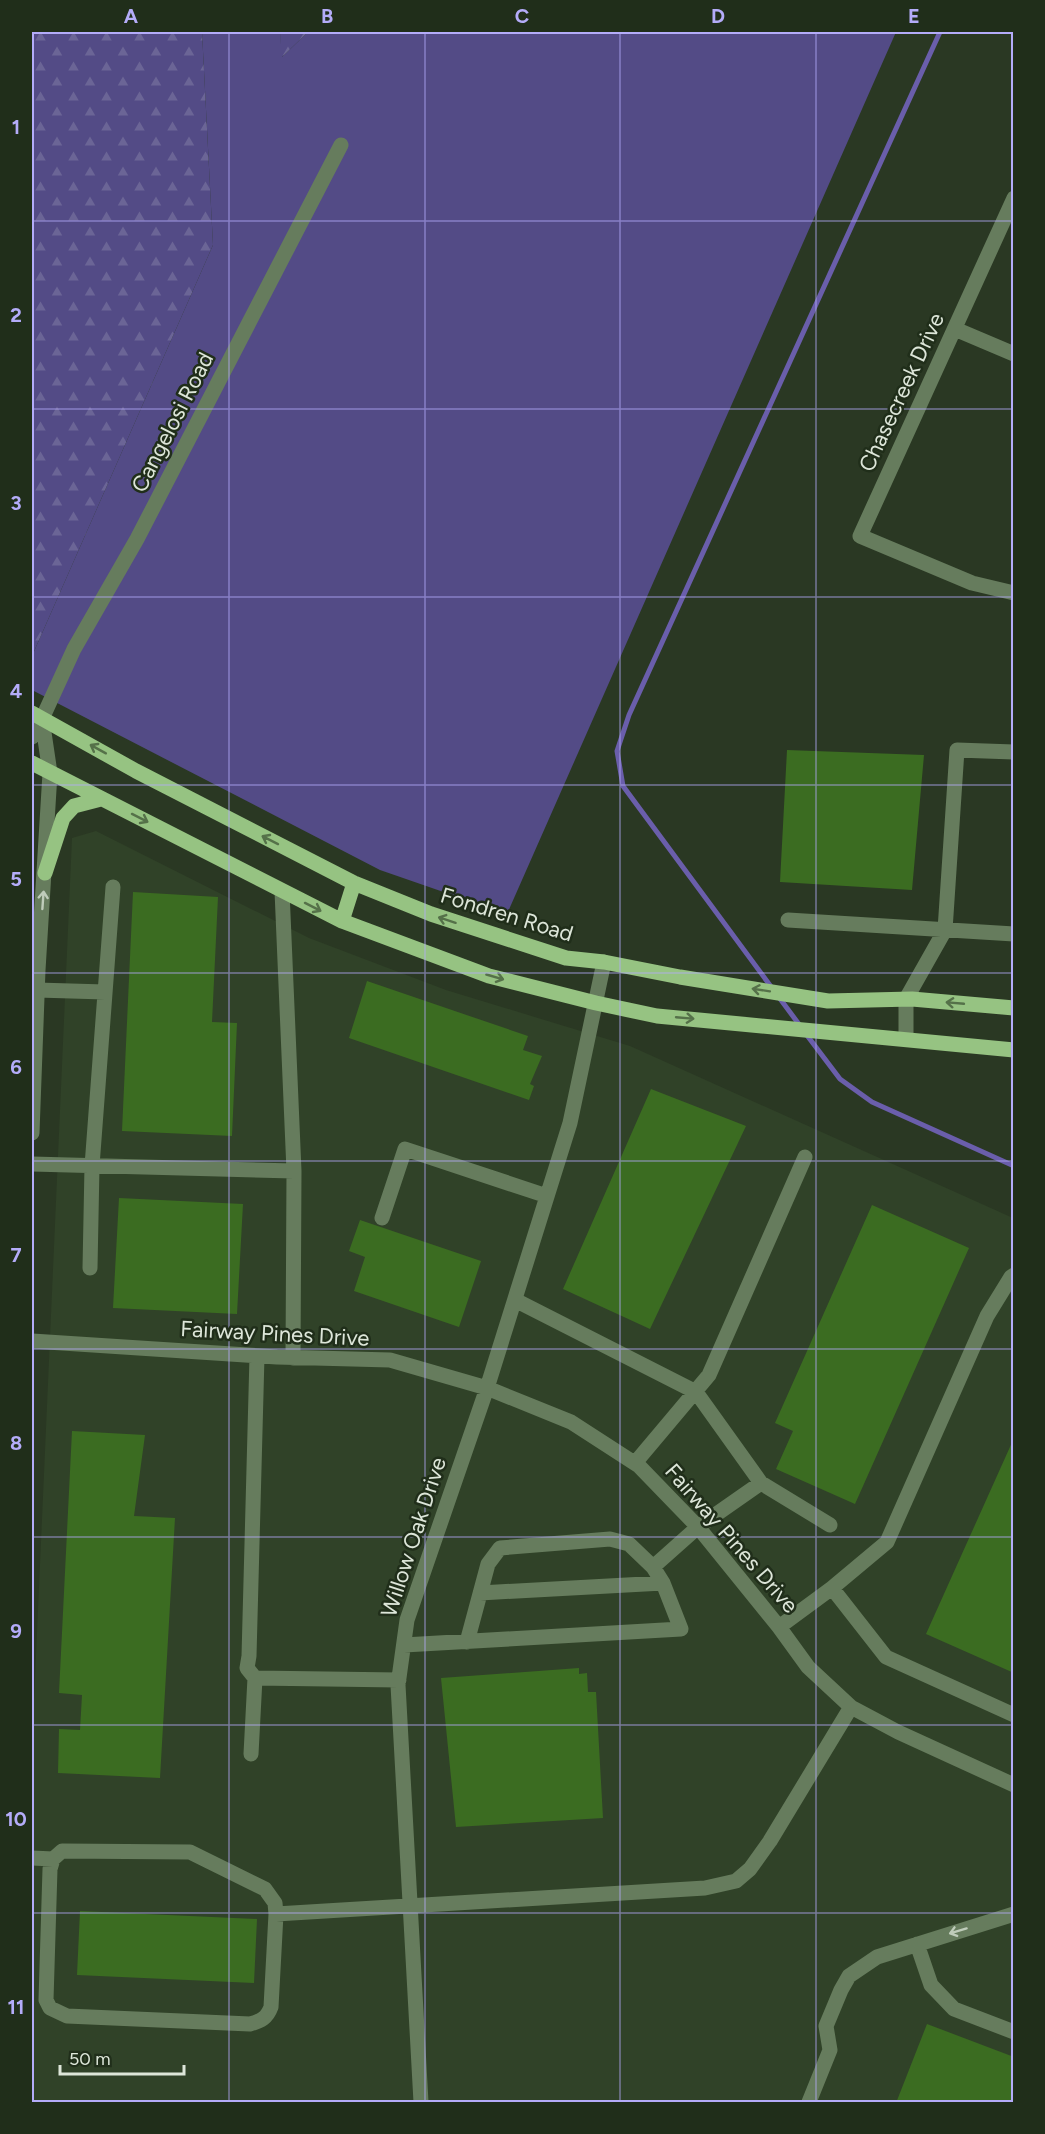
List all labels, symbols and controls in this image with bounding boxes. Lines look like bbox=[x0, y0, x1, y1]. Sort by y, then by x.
text: A bbox=[124, 4, 139, 28]
text: B bbox=[321, 4, 333, 28]
text: C bbox=[515, 4, 529, 28]
text: D bbox=[711, 4, 725, 28]
text: E bbox=[908, 4, 920, 28]
text: 1 bbox=[12, 115, 20, 139]
text: 2 bbox=[10, 303, 22, 327]
street label: Chasecreek Drive bbox=[853, 309, 950, 476]
street label: Cangelosi Road bbox=[126, 348, 219, 497]
text: 3 bbox=[10, 491, 22, 515]
text: 4 bbox=[10, 679, 23, 703]
one-way arrow bbox=[89, 743, 107, 754]
one-way arrow bbox=[130, 813, 148, 824]
one-way arrow bbox=[261, 833, 279, 845]
text: 5 bbox=[10, 867, 22, 891]
street label: Fondren Road bbox=[437, 881, 577, 947]
one-way arrow bbox=[38, 891, 49, 911]
one-way arrow bbox=[304, 901, 322, 913]
one-way arrow bbox=[438, 913, 457, 924]
one-way arrow bbox=[485, 972, 504, 983]
one-way arrow bbox=[752, 984, 772, 995]
one-way arrow bbox=[946, 997, 966, 1008]
one-way arrow bbox=[675, 1013, 695, 1024]
text: 6 bbox=[10, 1055, 22, 1079]
text: 7 bbox=[10, 1243, 22, 1267]
street label: Fairway Pines Drive bbox=[180, 1315, 370, 1352]
text: 8 bbox=[10, 1431, 22, 1455]
street label: Willow Oak Drive bbox=[375, 1454, 452, 1620]
street label: Fairway Pines Drive bbox=[659, 1458, 804, 1619]
text: 9 bbox=[10, 1619, 22, 1643]
text: 10 bbox=[5, 1807, 27, 1831]
one-way arrow bbox=[949, 1926, 968, 1937]
text: 11 bbox=[8, 1995, 24, 2019]
scale bar bbox=[60, 2038, 184, 2076]
text: 50 m bbox=[69, 2048, 111, 2070]

